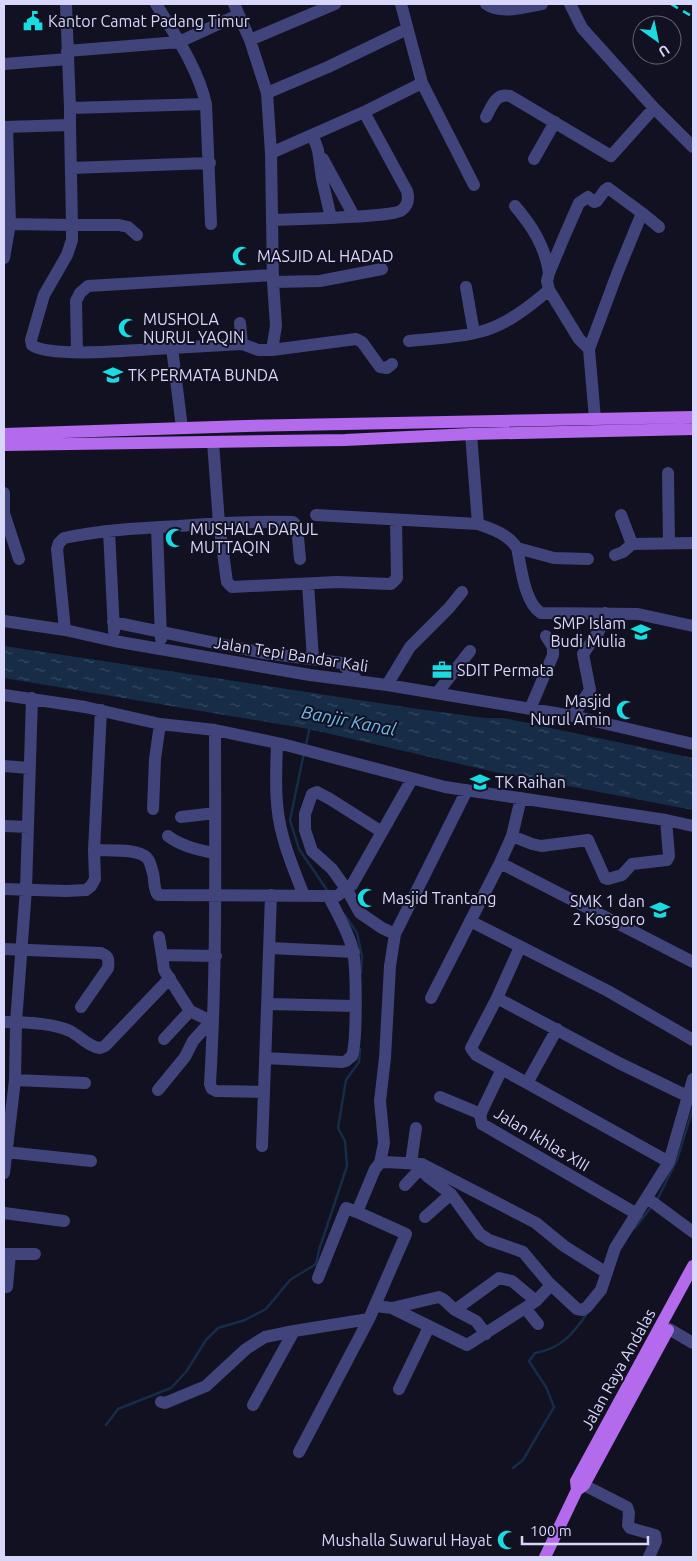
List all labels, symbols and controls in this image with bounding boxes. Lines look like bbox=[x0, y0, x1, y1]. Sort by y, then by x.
public building icon: Kantor Camat Padang Timur bbox=[22, 10, 44, 32]
place label: Kantor Camat Padang Timur bbox=[48, 12, 250, 30]
north arrow bbox=[632, 15, 682, 65]
text: U bbox=[656, 42, 673, 60]
mosque icon: MASJID AL HADAD bbox=[231, 245, 253, 267]
place label: MASJID AL HADAD bbox=[257, 247, 393, 265]
place label: MUSHOLA NURUL YAQIN bbox=[143, 310, 244, 346]
mosque icon: MUSHOLA NURUL YAQIN bbox=[117, 317, 139, 339]
school or university icon: TK PERMATA BUNDA bbox=[102, 364, 124, 386]
place label: TK PERMATA BUNDA bbox=[128, 366, 279, 384]
place label: MUSHALA DARUL MUTTAQIN bbox=[190, 520, 318, 556]
mosque icon: MUSHALA DARUL MUTTAQIN bbox=[164, 527, 186, 549]
place label: SMP Islam Budi Mulia bbox=[550, 614, 626, 650]
school or university icon: SMP Islam Budi Mulia bbox=[630, 621, 652, 643]
street label: Jalan Tepi Bandar Kali bbox=[213, 633, 369, 675]
office icon: SDIT Permata bbox=[431, 659, 453, 681]
place label: SDIT Permata bbox=[457, 661, 554, 679]
place label: Masjid Nurul Amin bbox=[530, 692, 611, 728]
mosque icon: Masjid Nurul Amin bbox=[615, 699, 637, 721]
water label: Banjir Kanal bbox=[300, 701, 398, 739]
school or university icon: TK Raihan bbox=[469, 771, 491, 793]
place label: TK Raihan bbox=[495, 773, 566, 791]
mosque icon: Masjid Trantang bbox=[356, 887, 378, 909]
place label: Masjid Trantang bbox=[382, 889, 496, 907]
place label: SMK 1 dan 2 Kosgoro bbox=[570, 892, 645, 928]
school or university icon: SMK 1 dan 2 Kosgoro bbox=[649, 899, 671, 921]
street label: Jalan Ikhlas XIII bbox=[491, 1104, 593, 1174]
street label: Jalan Raya Andalas bbox=[577, 1305, 659, 1433]
scale bar bbox=[522, 1514, 648, 1546]
text: 100 m bbox=[530, 1522, 572, 1539]
mosque icon: Mushalla Suwarul Hayat bbox=[496, 1529, 518, 1551]
place label: Mushalla Suwarul Hayat bbox=[322, 1531, 493, 1549]

